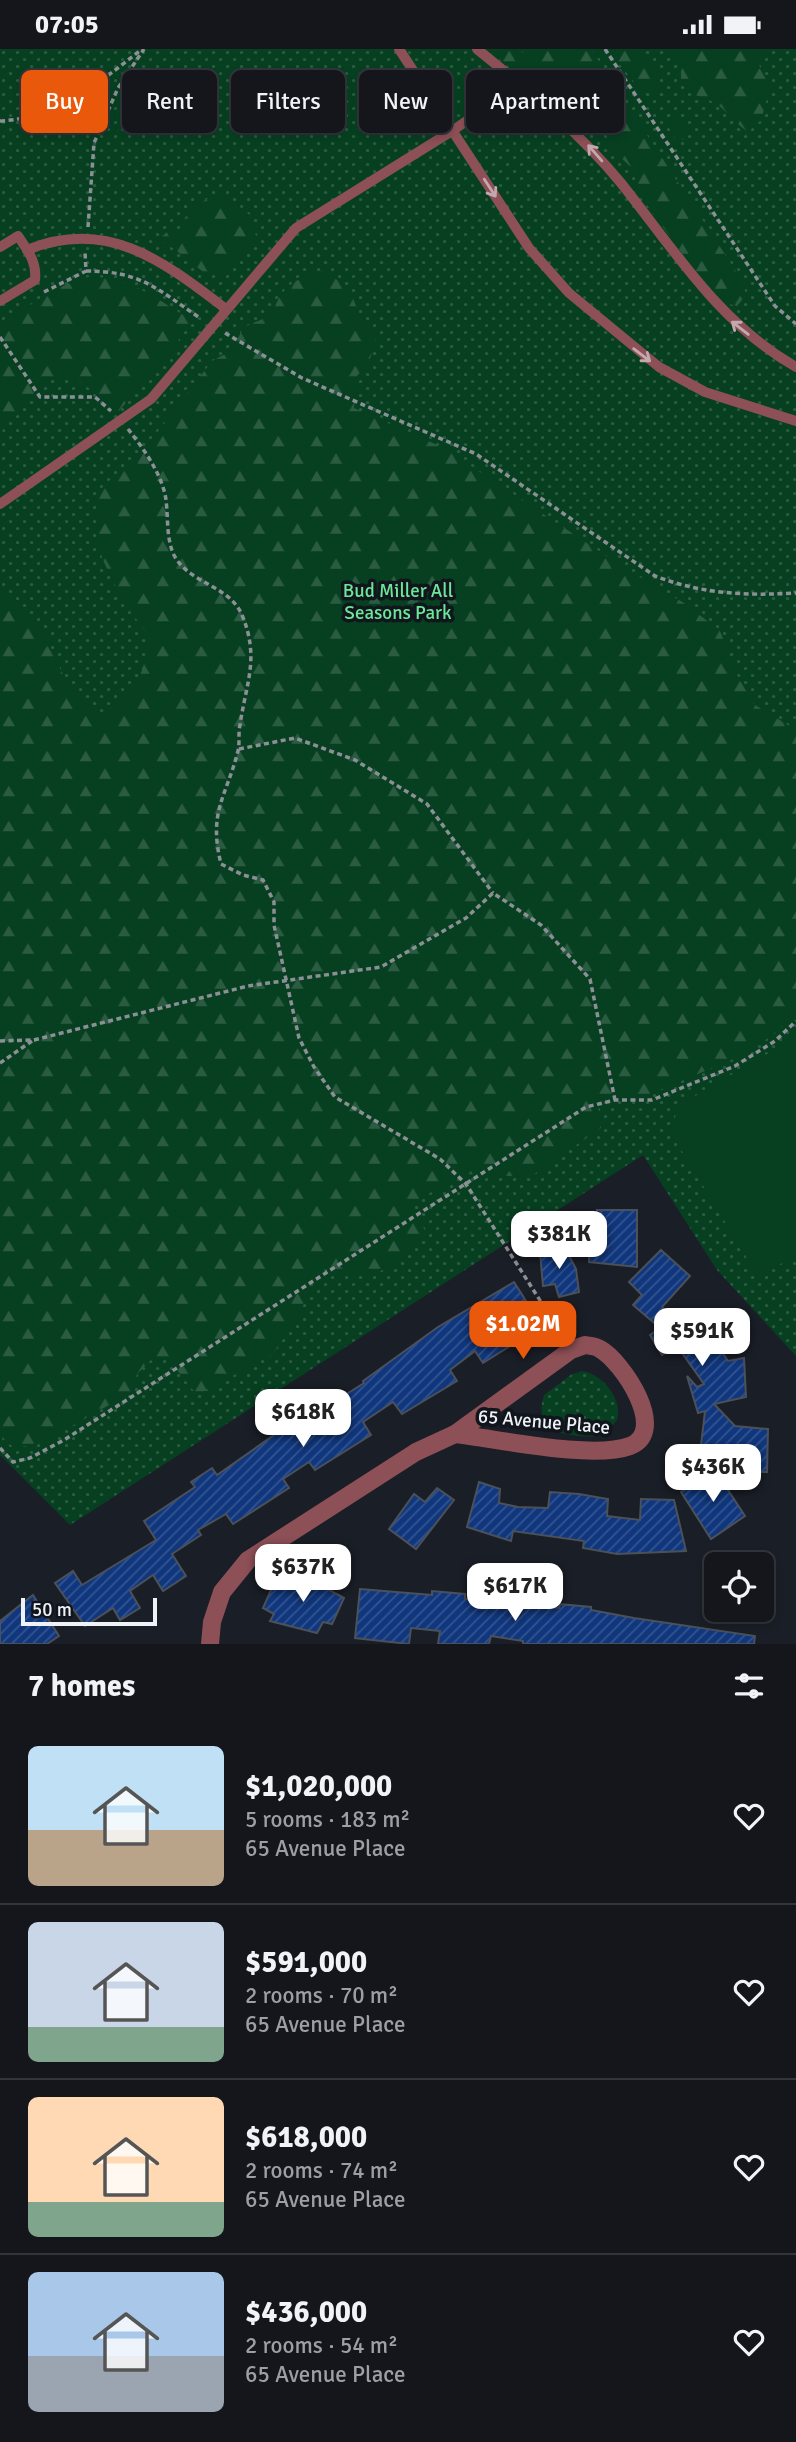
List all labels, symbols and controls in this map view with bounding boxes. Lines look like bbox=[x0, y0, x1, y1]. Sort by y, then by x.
text: 07:05 bbox=[35, 9, 99, 41]
chip: Buy bbox=[21, 70, 108, 133]
chip: Rent bbox=[122, 70, 217, 133]
chip: Filters bbox=[231, 70, 345, 133]
chip: New bbox=[359, 70, 452, 133]
chip: Apartment bbox=[466, 70, 624, 133]
one-way arrow bbox=[587, 145, 603, 163]
one-way arrow bbox=[482, 178, 497, 197]
one-way arrow bbox=[732, 320, 750, 335]
one-way arrow bbox=[632, 347, 651, 362]
park label: Bud Miller All Seasons Park bbox=[343, 579, 453, 625]
pin: $381K bbox=[510, 1211, 608, 1271]
text: $381K bbox=[527, 1219, 591, 1248]
pin: $1.02M bbox=[466, 1301, 580, 1361]
text: $1.02M bbox=[485, 1309, 561, 1338]
pin: $591K bbox=[653, 1309, 751, 1368]
text: $591K bbox=[670, 1316, 734, 1345]
pin: $618K bbox=[254, 1389, 352, 1449]
text: $618K bbox=[271, 1397, 335, 1426]
street label: 65 Avenue Place bbox=[477, 1404, 611, 1440]
pin: $436K bbox=[664, 1445, 762, 1504]
text: $436K bbox=[681, 1452, 745, 1481]
pin: $637K bbox=[254, 1545, 352, 1604]
text: $637K bbox=[271, 1552, 335, 1581]
map controls bbox=[704, 1552, 774, 1622]
button: locate bbox=[704, 1552, 774, 1622]
pin: $617K bbox=[466, 1563, 564, 1623]
text: $617K bbox=[483, 1571, 547, 1600]
scale bar bbox=[21, 1595, 158, 1627]
text: 50 m bbox=[32, 1598, 72, 1622]
icon: filters bbox=[730, 1667, 768, 1705]
text: 7 homes bbox=[28, 1668, 135, 1705]
text: $1,020,000 bbox=[245, 1768, 392, 1805]
icon: home bbox=[84, 1774, 168, 1858]
icon: heart bbox=[730, 1797, 768, 1835]
text: 5 rooms · 183 m² bbox=[245, 1805, 410, 1834]
text: 65 Avenue Place bbox=[245, 1834, 406, 1863]
text: $591,000 bbox=[245, 1944, 367, 1981]
icon: home bbox=[84, 1950, 168, 2034]
icon: heart bbox=[730, 1973, 768, 2011]
text: 2 rooms · 70 m² bbox=[245, 1981, 398, 2010]
text: 65 Avenue Place bbox=[245, 2010, 406, 2039]
text: $618,000 bbox=[245, 2119, 367, 2156]
icon: home bbox=[84, 2125, 168, 2209]
icon: heart bbox=[730, 2148, 768, 2186]
text: 2 rooms · 74 m² bbox=[245, 2156, 398, 2185]
text: 65 Avenue Place bbox=[245, 2185, 406, 2214]
text: $436,000 bbox=[245, 2294, 367, 2331]
icon: home bbox=[84, 2300, 168, 2384]
icon: heart bbox=[730, 2323, 768, 2361]
text: 2 rooms · 54 m² bbox=[245, 2331, 398, 2360]
text: 65 Avenue Place bbox=[245, 2360, 406, 2389]

